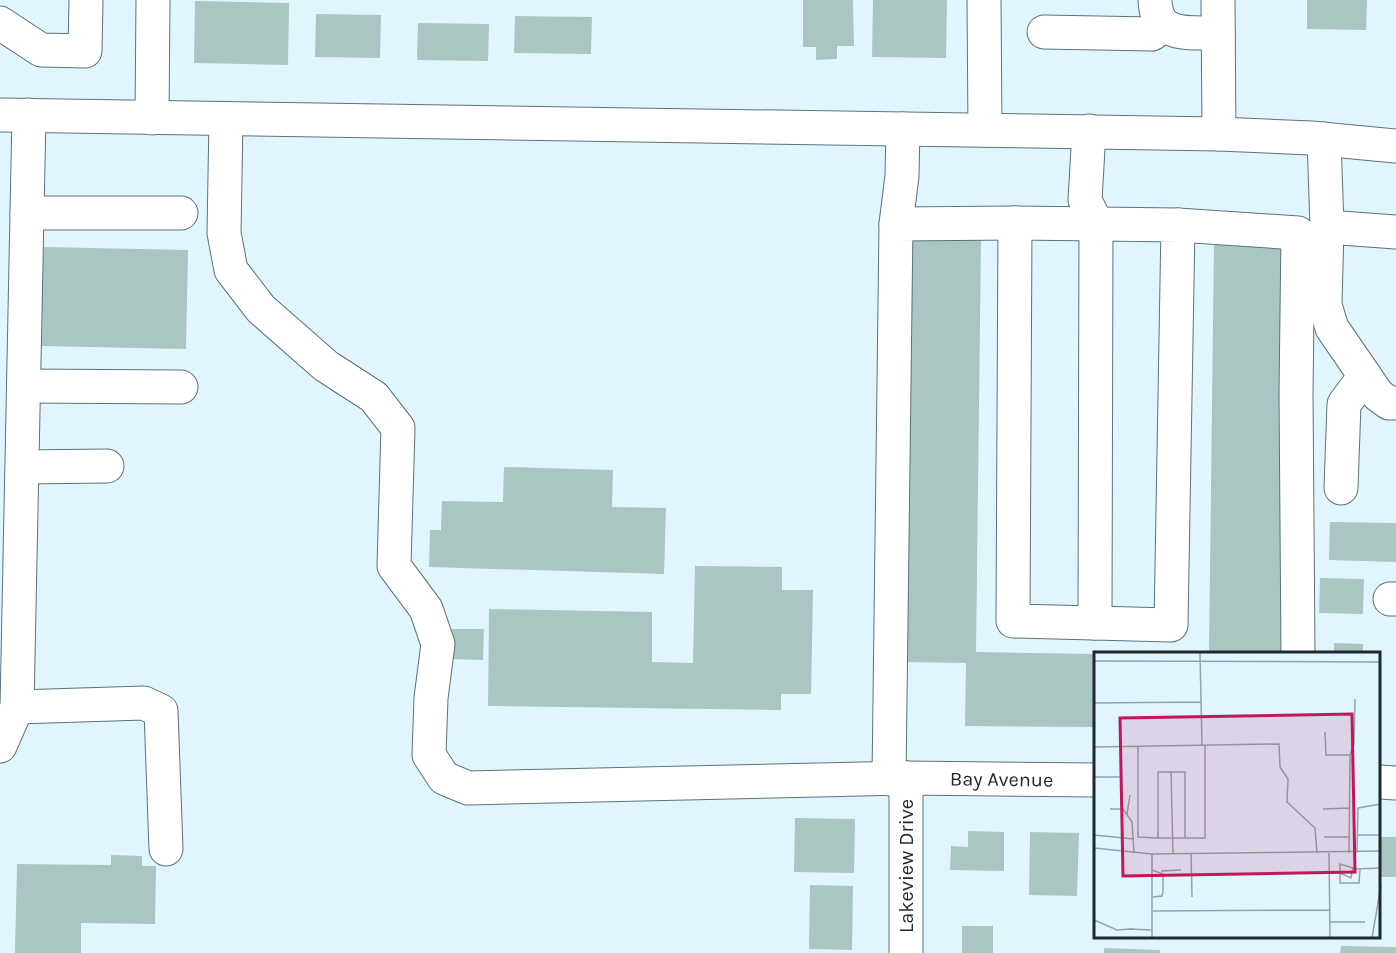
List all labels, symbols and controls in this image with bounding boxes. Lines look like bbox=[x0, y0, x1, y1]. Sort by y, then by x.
inset map bbox=[1094, 652, 1381, 938]
street label: Bay Avenue bbox=[950, 767, 1053, 792]
street label: Lakeview Drive bbox=[895, 799, 918, 933]

